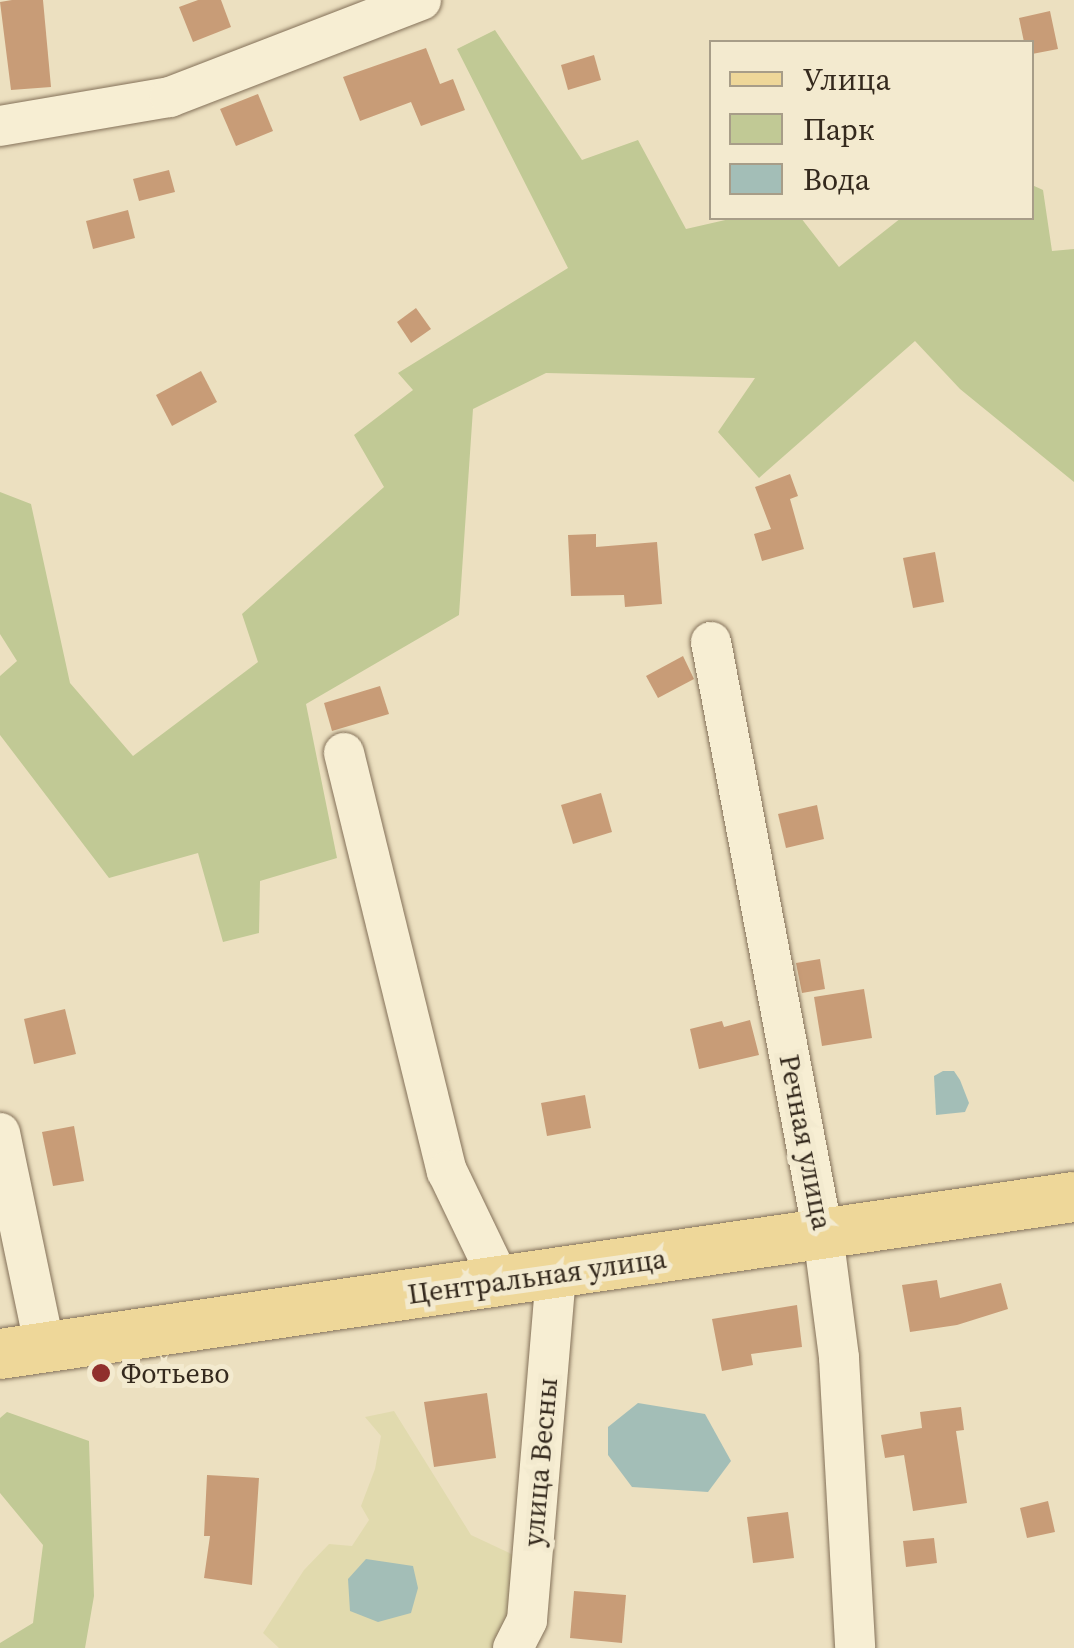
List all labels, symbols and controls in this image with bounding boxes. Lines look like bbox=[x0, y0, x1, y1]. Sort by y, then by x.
legend bbox=[709, 40, 1034, 220]
text: Улица bbox=[803, 59, 891, 100]
text: Парк bbox=[803, 109, 874, 150]
text: Вода bbox=[803, 159, 870, 200]
street label: Речная улица bbox=[773, 1052, 839, 1232]
street label: Центральная улица bbox=[406, 1241, 668, 1311]
place label: Фотьево bbox=[121, 1356, 230, 1390]
marker: Фотьево bbox=[90, 1362, 112, 1384]
street label: улица Весны bbox=[516, 1376, 564, 1548]

